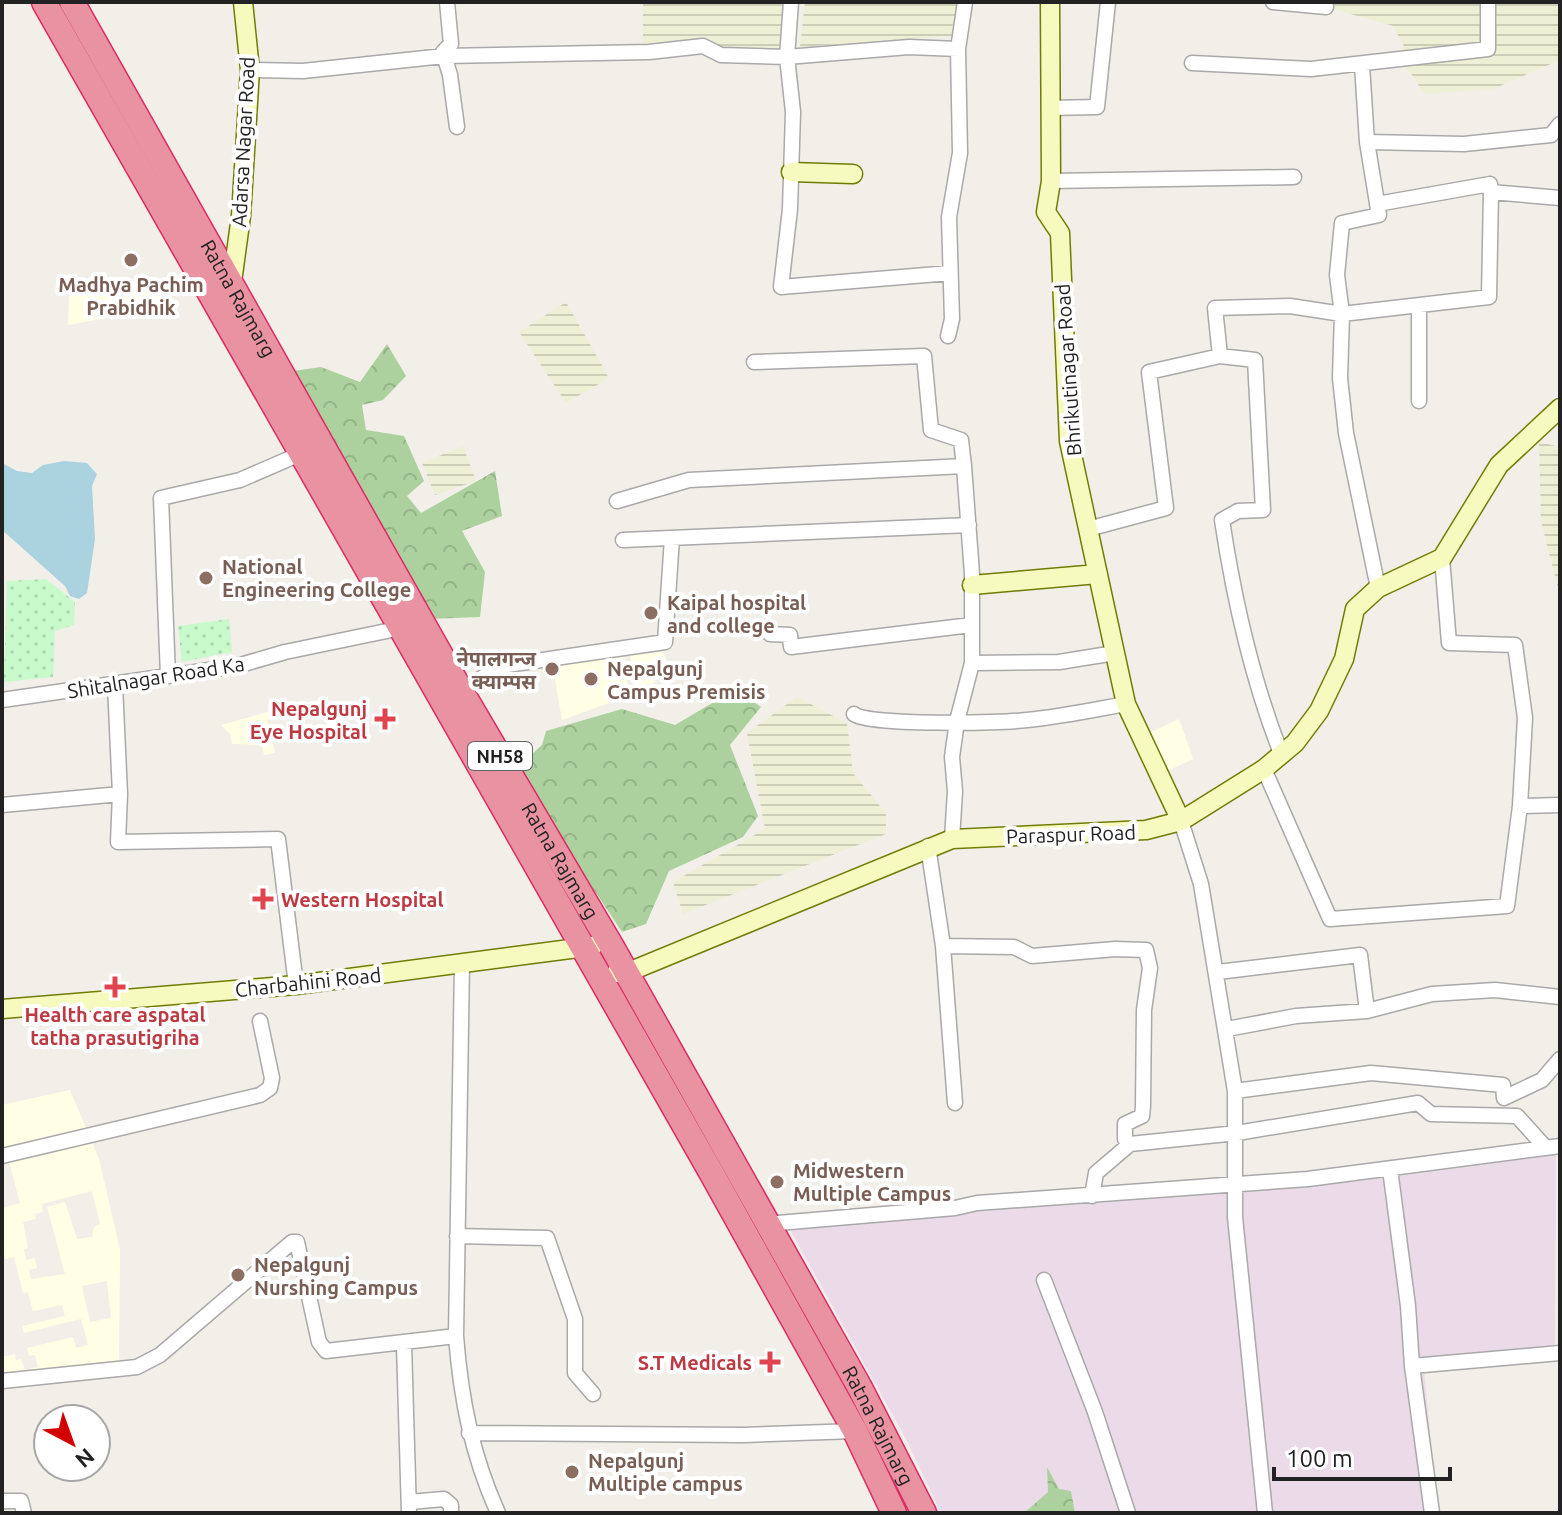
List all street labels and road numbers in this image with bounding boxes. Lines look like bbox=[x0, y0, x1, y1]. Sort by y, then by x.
street label: Adarsa Nagar Road bbox=[227, 56, 259, 228]
street label: Ratna Rajmarg bbox=[197, 235, 281, 361]
street label: Bhrikutinagar Road bbox=[1051, 283, 1085, 457]
street label: Shitalnagar Road Ka bbox=[66, 652, 246, 702]
road number: NH58 bbox=[468, 742, 532, 770]
street label: Ratna Rajmarg bbox=[518, 798, 604, 923]
street label: Paraspur Road bbox=[1006, 820, 1136, 848]
street label: Charbahini Road bbox=[234, 963, 382, 1001]
street label: Ratna Rajmarg bbox=[838, 1361, 919, 1489]

